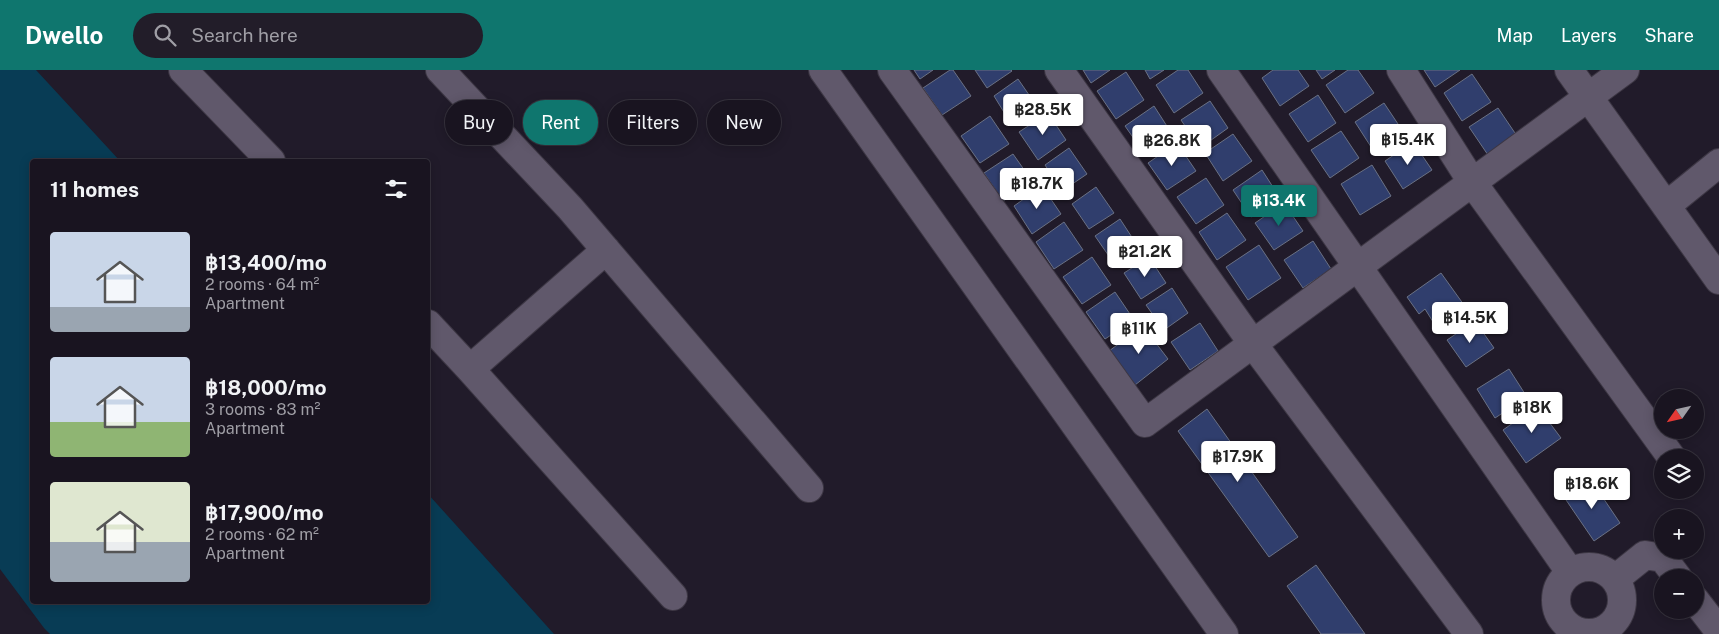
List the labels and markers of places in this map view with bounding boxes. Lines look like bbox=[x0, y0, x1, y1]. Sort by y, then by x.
pin: ฿28.5K bbox=[1002, 93, 1084, 136]
pin: ฿26.8K bbox=[1131, 124, 1213, 167]
pin: ฿15.4K bbox=[1367, 124, 1449, 166]
pin: ฿18.7K bbox=[996, 168, 1078, 210]
pin: ฿13.4K bbox=[1238, 184, 1320, 227]
pin: ฿21.2K bbox=[1104, 236, 1186, 278]
pin: ฿14.5K bbox=[1429, 302, 1511, 344]
pin: ฿11K bbox=[1109, 312, 1169, 355]
pin: ฿18K bbox=[1502, 392, 1562, 434]
pin: ฿17.9K bbox=[1197, 440, 1279, 483]
pin: ฿18.6K bbox=[1551, 468, 1633, 510]

